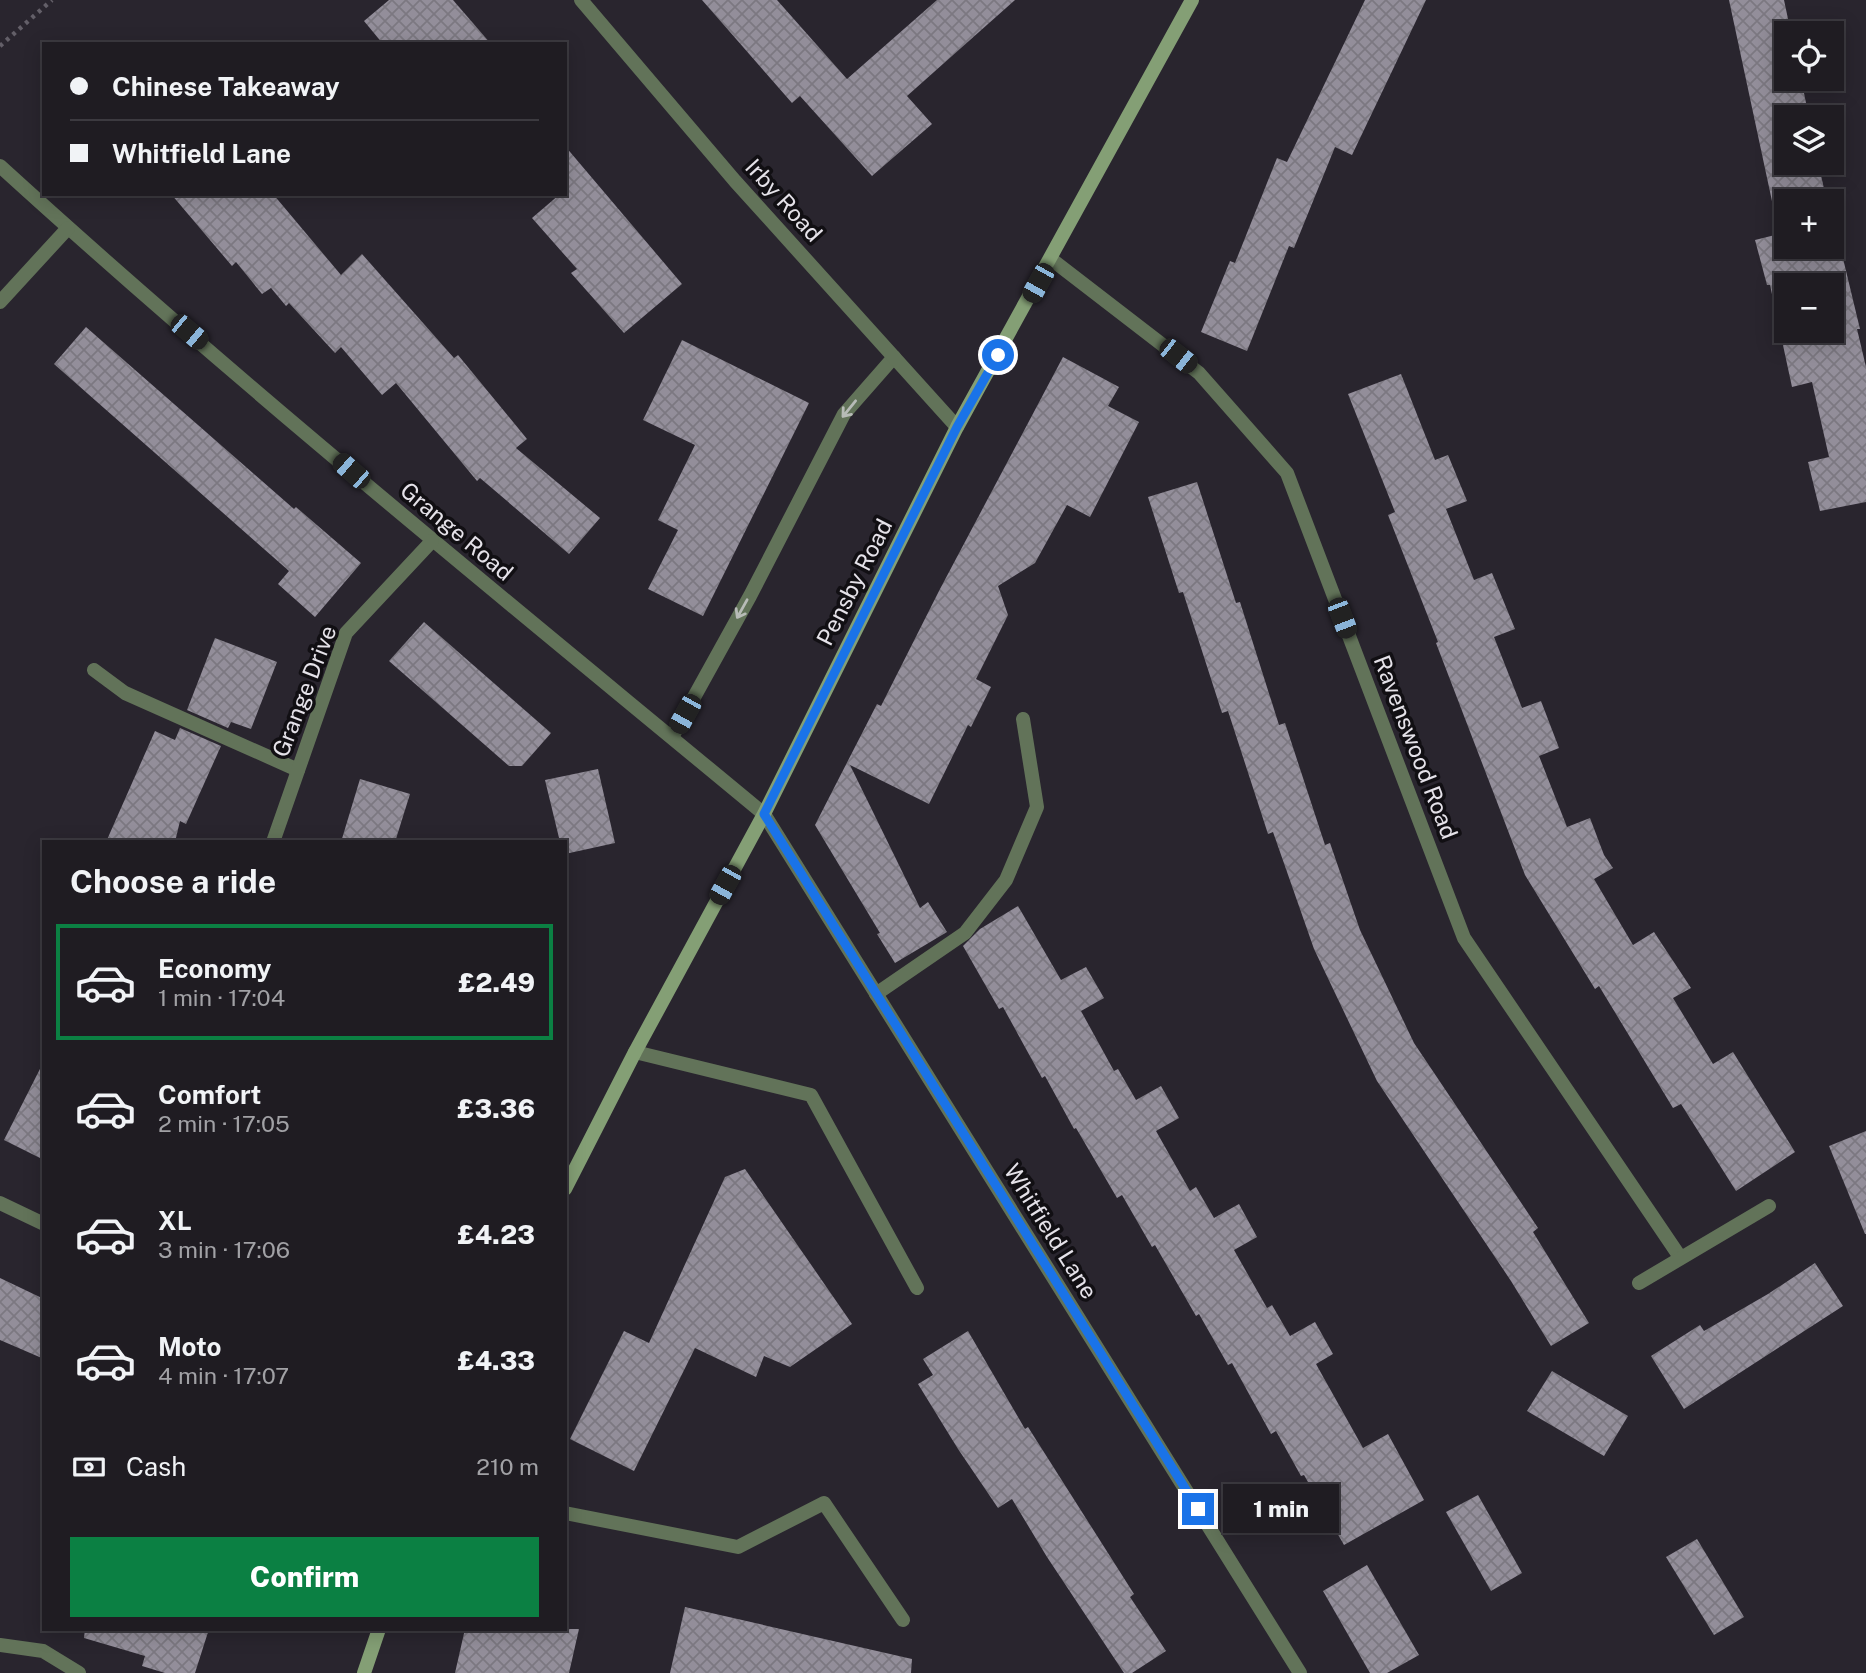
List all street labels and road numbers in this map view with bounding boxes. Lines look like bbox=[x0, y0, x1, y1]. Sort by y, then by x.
street label: Irby Road bbox=[740, 153, 828, 247]
street label: Grange Road bbox=[395, 476, 519, 586]
street label: Pensby Road bbox=[811, 514, 897, 650]
street label: Grange Drive bbox=[267, 621, 341, 761]
street label: Ravenswood Road bbox=[1369, 651, 1463, 843]
street label: Whitfield Lane bbox=[999, 1158, 1103, 1304]

